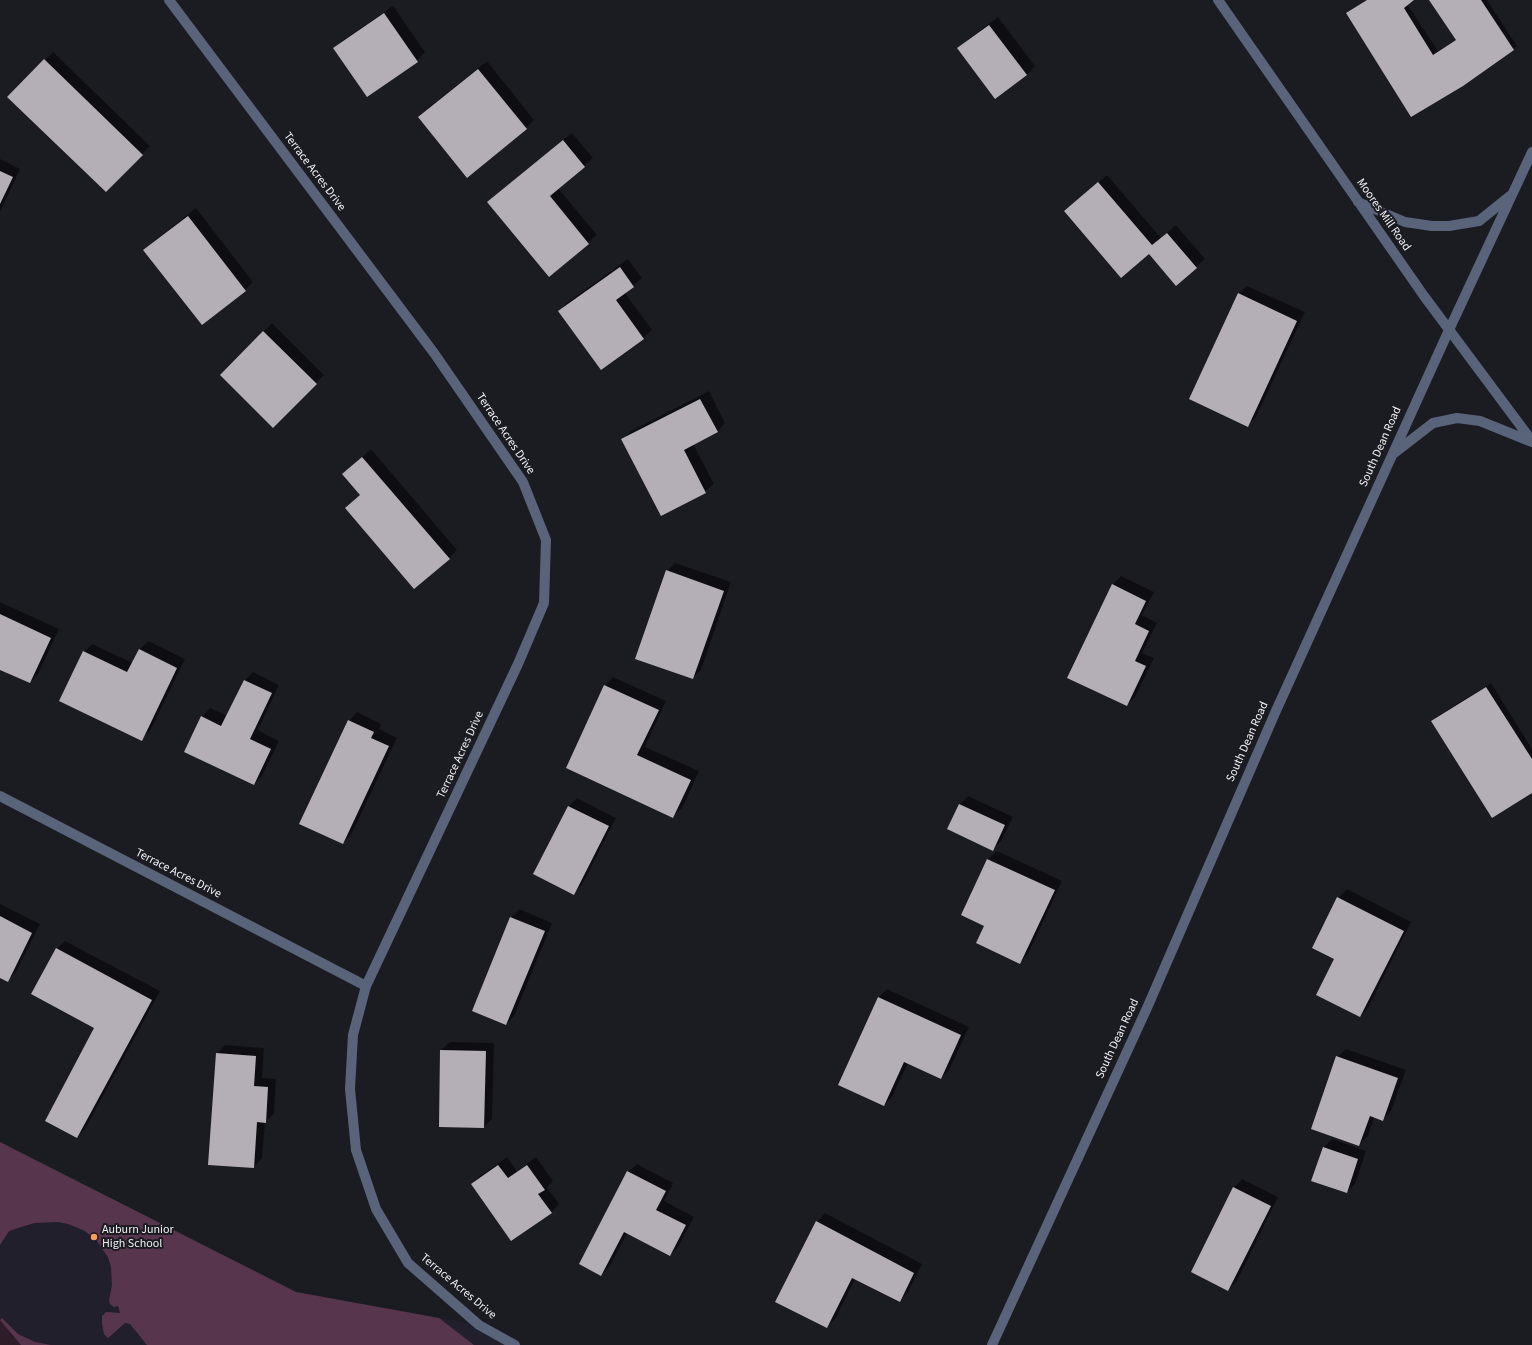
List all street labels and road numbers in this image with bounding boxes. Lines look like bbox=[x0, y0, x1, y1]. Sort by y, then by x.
street label: Terrace Acres Drive bbox=[280, 130, 348, 214]
street label: Moores Mill Road bbox=[1353, 176, 1413, 254]
street label: Terrace Acres Drive bbox=[473, 391, 537, 477]
street label: South Dean Road bbox=[1357, 405, 1405, 489]
street label: South Dean Road bbox=[1224, 700, 1272, 784]
street label: Terrace Acres Drive bbox=[434, 709, 488, 801]
street label: Terrace Acres Drive bbox=[133, 846, 223, 902]
street label: South Dean Road bbox=[1093, 997, 1143, 1081]
street label: Terrace Acres Drive bbox=[417, 1251, 499, 1323]

